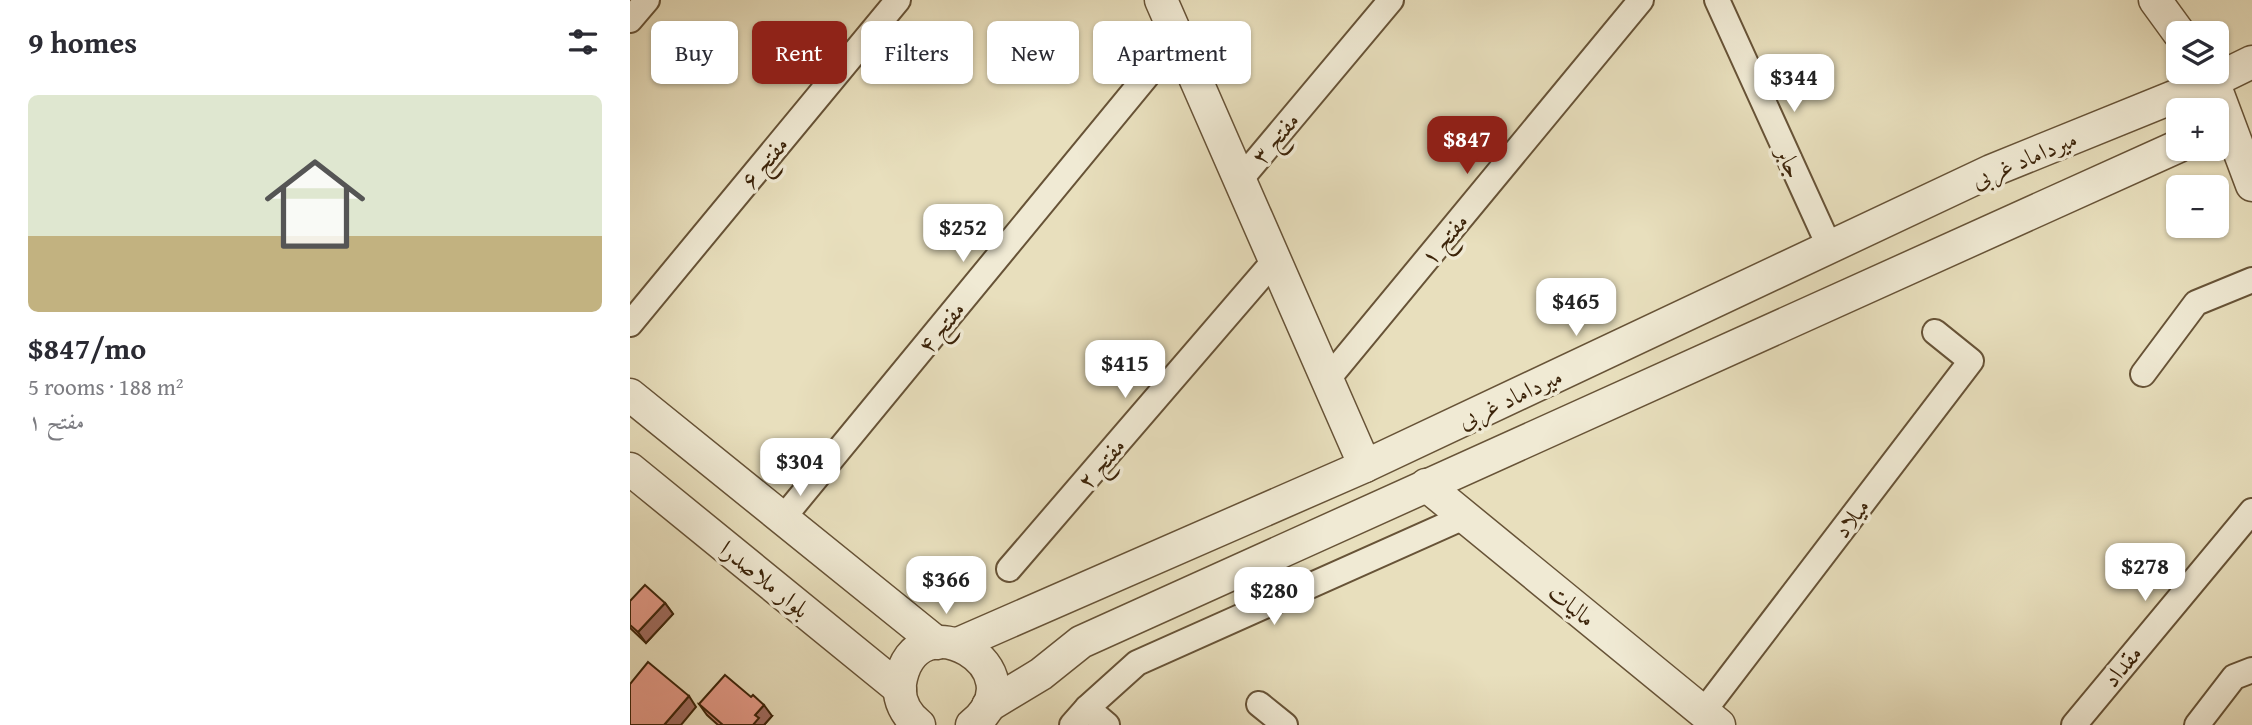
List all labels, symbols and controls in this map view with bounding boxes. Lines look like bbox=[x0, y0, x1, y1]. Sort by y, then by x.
text: 9 homes bbox=[28, 20, 137, 64]
chip: Buy bbox=[651, 21, 738, 84]
chip: Rent bbox=[752, 21, 847, 84]
chip: Filters bbox=[861, 21, 973, 84]
chip: New bbox=[987, 21, 1079, 84]
chip: Apartment bbox=[1093, 21, 1251, 84]
map controls bbox=[2166, 21, 2229, 238]
button: layers bbox=[2166, 21, 2229, 84]
icon: filters bbox=[564, 23, 602, 61]
pin: $344 bbox=[1753, 54, 1835, 114]
text: $344 bbox=[1770, 60, 1818, 93]
button: + bbox=[2166, 98, 2229, 161]
street label: مفتح ۳ bbox=[1243, 104, 1310, 174]
pin: $847 bbox=[1426, 116, 1508, 176]
street label: میرداماد غربی bbox=[1966, 121, 2082, 197]
text: $847 bbox=[1443, 122, 1491, 155]
street label: مفتح ۶ bbox=[732, 128, 799, 198]
street label: جابر bbox=[1766, 138, 1813, 184]
icon: home bbox=[252, 141, 378, 267]
button: − bbox=[2166, 175, 2229, 238]
pin: $252 bbox=[922, 204, 1004, 264]
street label: مفتح ۱ bbox=[1412, 205, 1479, 275]
text: $252 bbox=[939, 210, 987, 243]
pin: $465 bbox=[1535, 278, 1617, 338]
text: $465 bbox=[1552, 284, 1600, 317]
street label: مفتح ۴ bbox=[909, 293, 976, 363]
text: $847/mo bbox=[28, 326, 146, 370]
pin: $415 bbox=[1084, 340, 1166, 400]
text: $415 bbox=[1101, 346, 1149, 379]
street label: میرداماد غربی bbox=[1452, 358, 1568, 438]
text: 5 rooms · 188 m² bbox=[28, 370, 183, 403]
text: مفتح ۱ bbox=[28, 404, 84, 437]
street label: مفتح ۲ bbox=[1068, 429, 1137, 499]
pin: $304 bbox=[759, 438, 841, 498]
text: $304 bbox=[776, 444, 824, 477]
street label: میلاد bbox=[1824, 490, 1878, 546]
street label: بلوار ملاصدرا bbox=[712, 532, 818, 626]
pin: $278 bbox=[2104, 544, 2186, 603]
text: $278 bbox=[2121, 549, 2169, 582]
pin: $366 bbox=[905, 556, 987, 616]
text: $366 bbox=[922, 562, 970, 595]
pin: $280 bbox=[1233, 568, 1315, 627]
text: $280 bbox=[1250, 573, 1298, 606]
street label: مالیات bbox=[1541, 575, 1603, 635]
street label: مقداد bbox=[2094, 637, 2150, 695]

